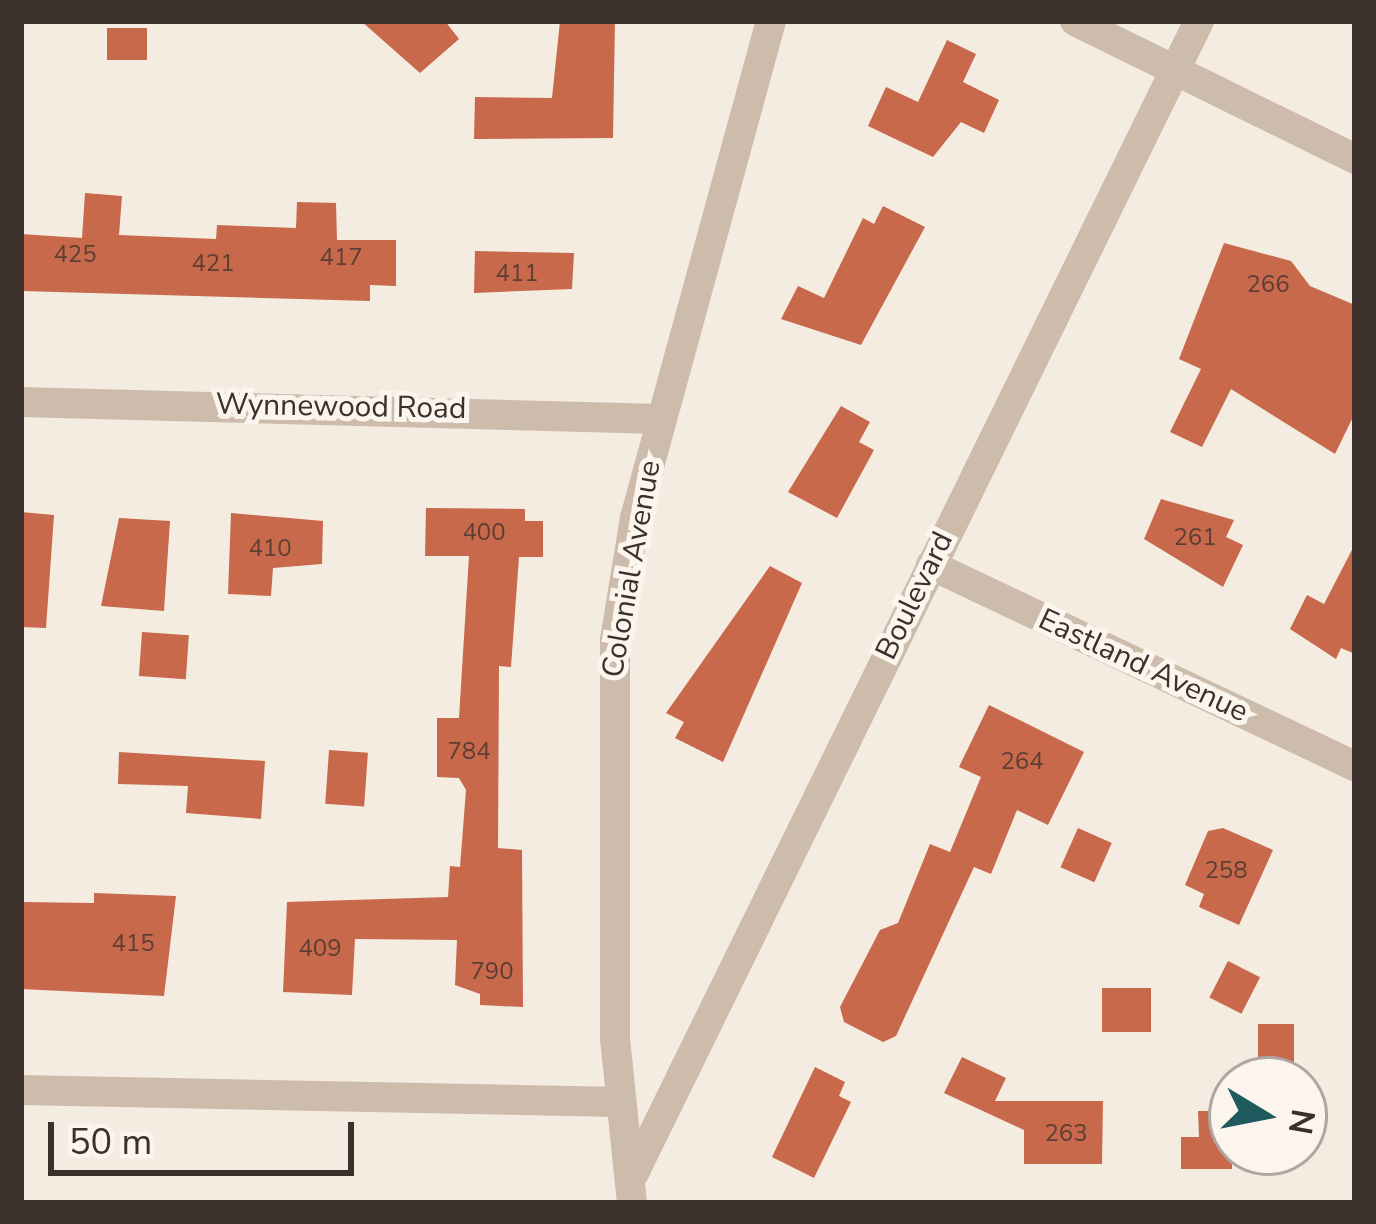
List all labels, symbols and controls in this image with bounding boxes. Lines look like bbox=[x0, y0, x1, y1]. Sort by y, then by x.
house number: 425 bbox=[53, 241, 97, 269]
house number: 417 bbox=[319, 244, 363, 272]
house number: 421 bbox=[191, 250, 235, 278]
house number: 411 bbox=[495, 260, 539, 288]
house number: 266 bbox=[1246, 271, 1290, 299]
street label: Wynnewood Road bbox=[215, 387, 467, 427]
street label: Colonial Avenue bbox=[595, 458, 669, 680]
house number: 400 bbox=[462, 519, 506, 547]
house number: 261 bbox=[1173, 524, 1217, 552]
street label: Boulevard bbox=[869, 526, 961, 666]
house number: 410 bbox=[248, 535, 292, 563]
street label: Eastland Avenue bbox=[1033, 602, 1253, 730]
house number: 784 bbox=[447, 738, 491, 766]
house number: 264 bbox=[1000, 748, 1044, 776]
house number: 258 bbox=[1204, 857, 1248, 885]
house number: 415 bbox=[111, 930, 155, 958]
house number: 409 bbox=[298, 935, 342, 963]
house number: 790 bbox=[470, 958, 514, 986]
north arrow bbox=[1208, 1056, 1328, 1176]
scale bar bbox=[54, 1098, 360, 1172]
text: N bbox=[1277, 1106, 1325, 1138]
text: 50 m bbox=[69, 1118, 152, 1167]
house number: 263 bbox=[1044, 1120, 1088, 1148]

